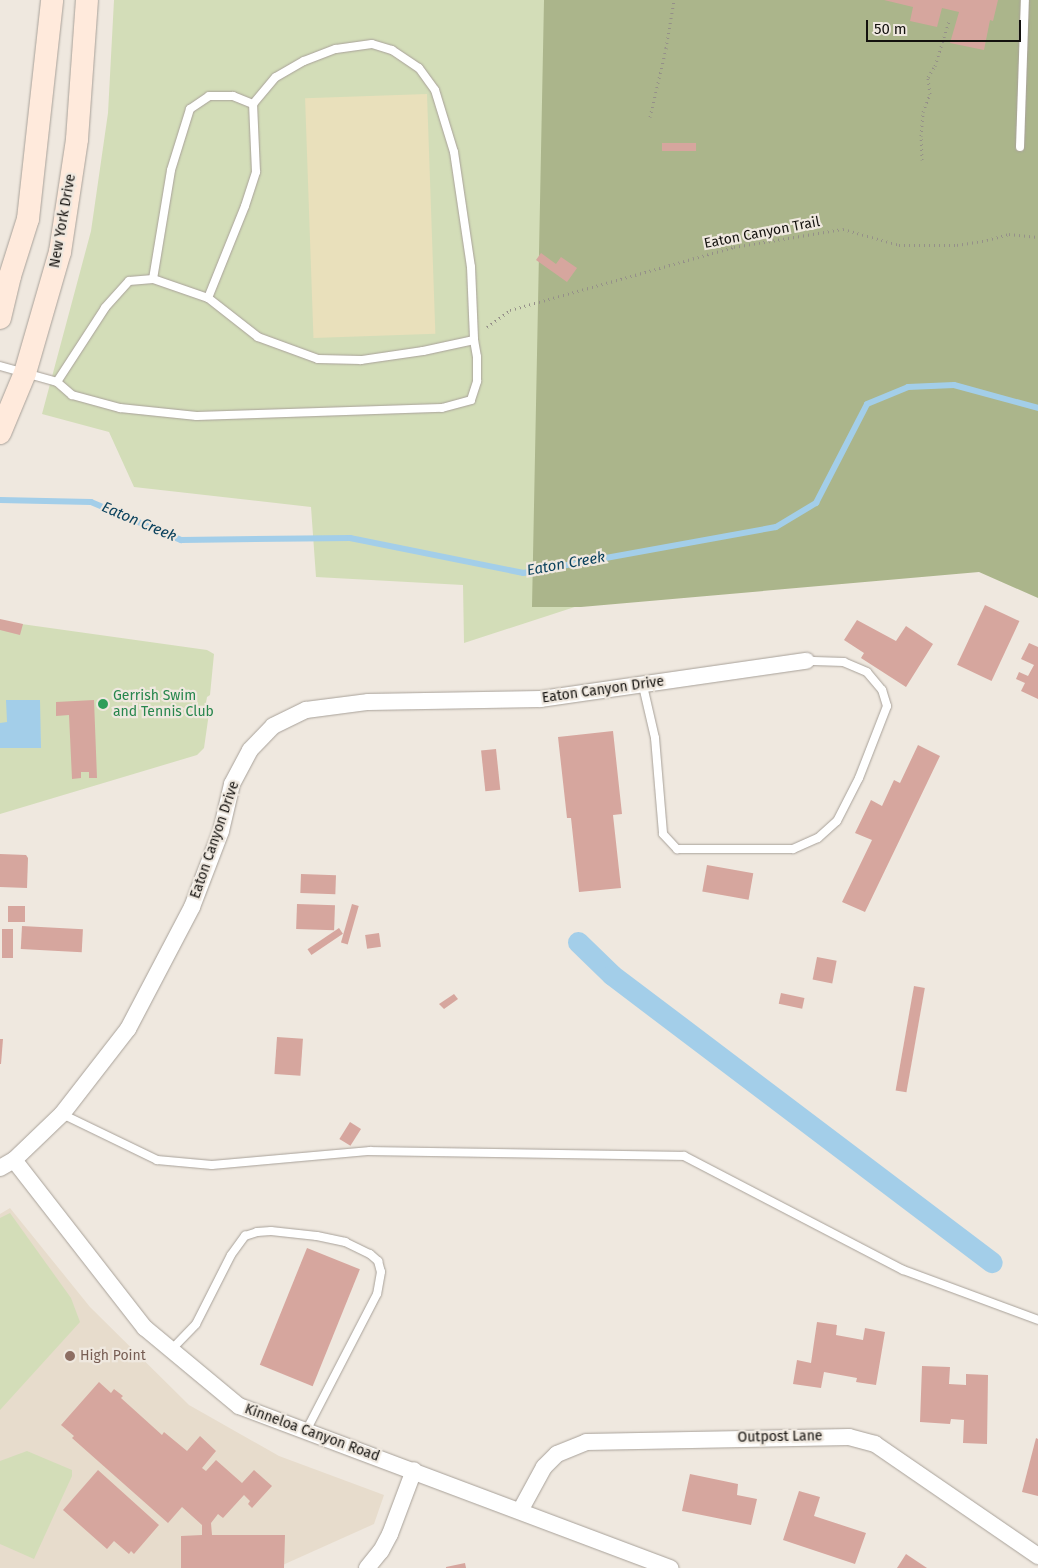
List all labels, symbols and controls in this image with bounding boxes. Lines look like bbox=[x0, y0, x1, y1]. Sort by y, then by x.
scale bar bbox=[868, 10, 1023, 42]
text: 50 m bbox=[874, 20, 907, 38]
street label: New York Drive bbox=[46, 173, 80, 269]
street label: Eaton Canyon Trail bbox=[703, 214, 821, 252]
water label: Eaton Creek bbox=[99, 498, 179, 546]
water label: Eaton Creek bbox=[525, 548, 607, 580]
street label: Eaton Canyon Drive bbox=[541, 673, 665, 707]
place label: Gerrish Swim and Tennis Club bbox=[113, 688, 214, 720]
marker: Gerrish Swim and Tennis Club bbox=[97, 698, 109, 710]
street label: Eaton Canyon Drive bbox=[187, 779, 243, 901]
place label: High Point bbox=[80, 1348, 146, 1364]
marker: High Point bbox=[64, 1350, 76, 1362]
street label: Kinneloa Canyon Road bbox=[242, 1401, 382, 1465]
street label: Outpost Lane bbox=[737, 1428, 823, 1446]

